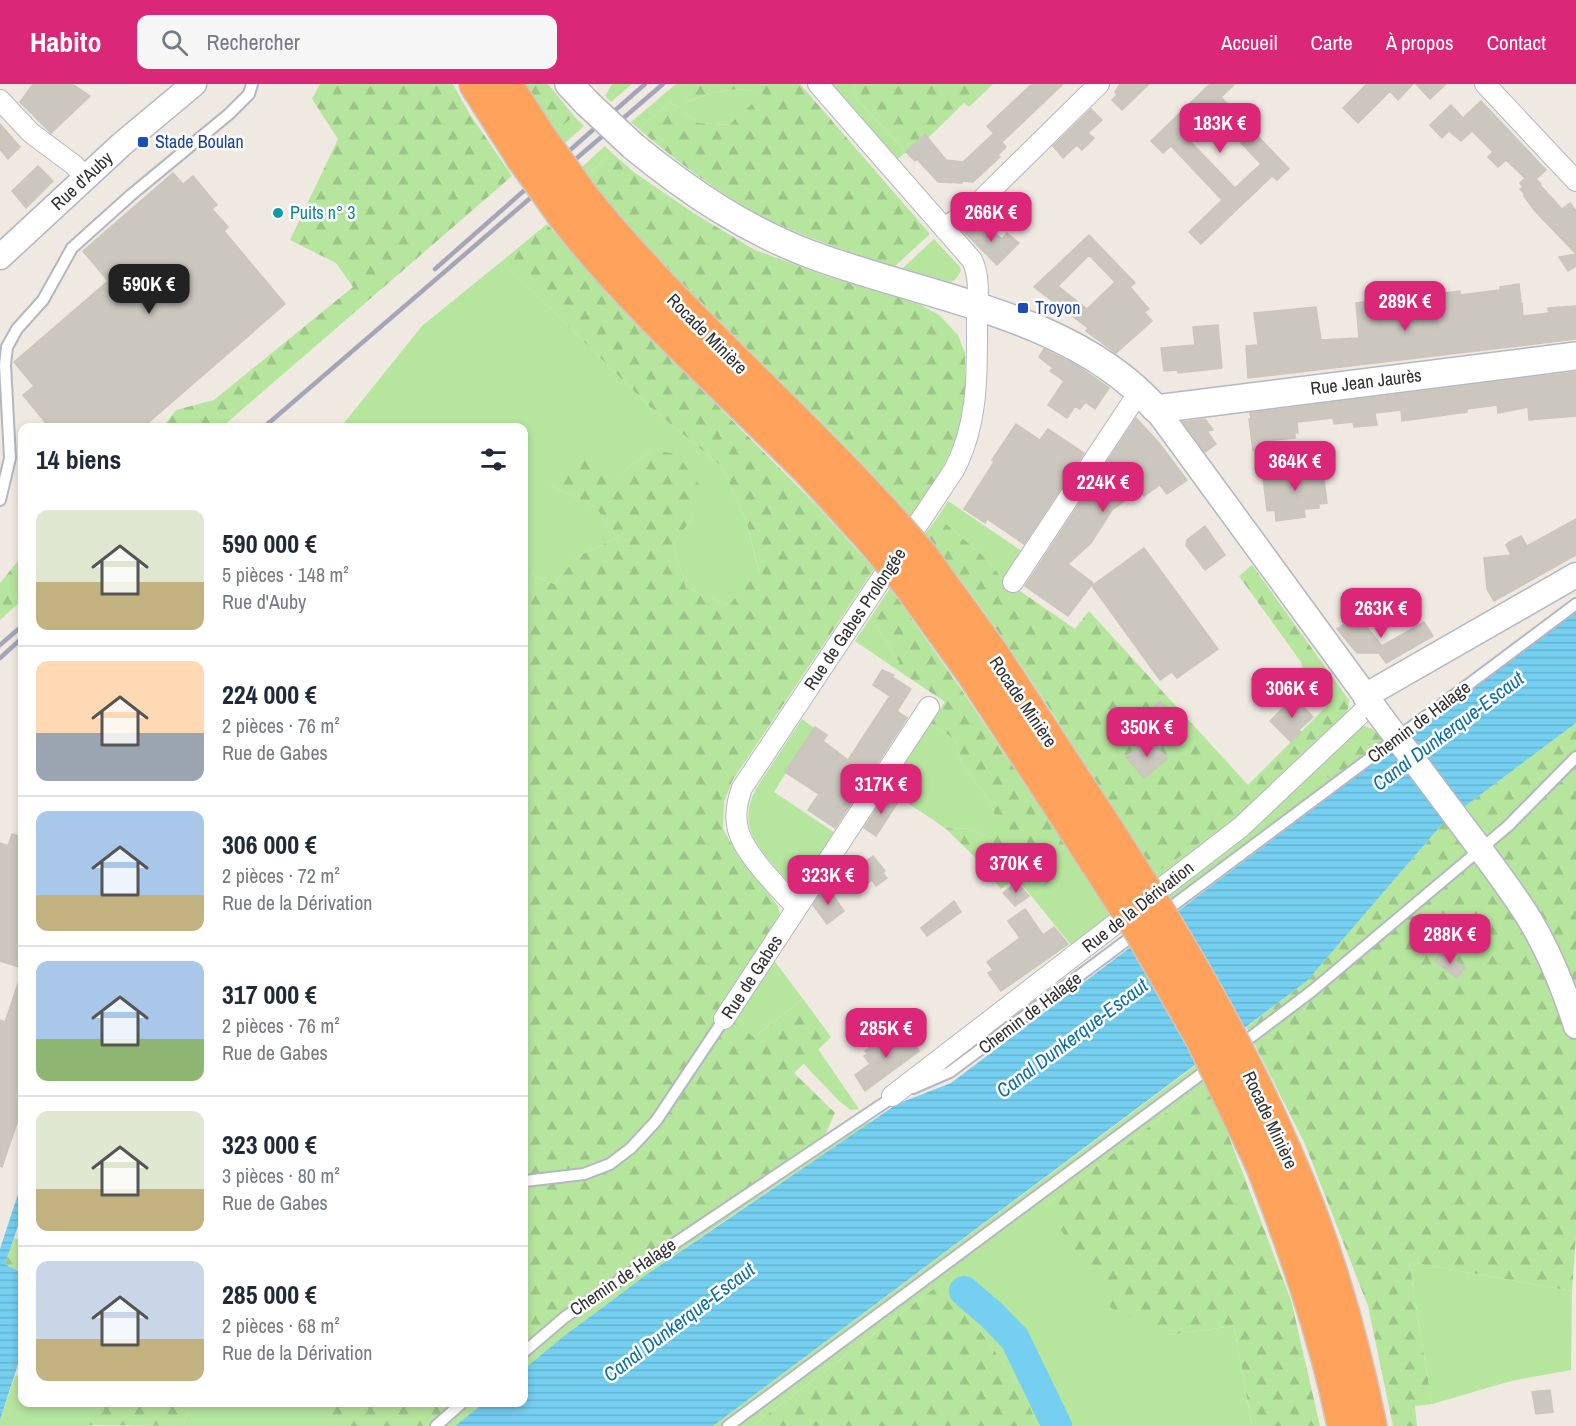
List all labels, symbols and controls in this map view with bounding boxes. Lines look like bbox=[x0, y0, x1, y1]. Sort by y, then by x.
search box bbox=[137, 15, 557, 69]
text: Habito bbox=[30, 23, 101, 61]
icon: search bbox=[158, 26, 191, 59]
text: Rechercher bbox=[206, 27, 300, 57]
text: Accueil bbox=[1221, 28, 1278, 57]
text: Carte bbox=[1311, 28, 1353, 57]
text: À propos bbox=[1386, 28, 1454, 57]
text: Contact bbox=[1487, 28, 1546, 57]
pin: 183K € bbox=[1171, 103, 1269, 154]
text: 183K € bbox=[1194, 109, 1246, 136]
place label: Stade Boulan bbox=[155, 129, 244, 154]
marker: Stade Boulan bbox=[136, 135, 150, 149]
street label: Rue d'Auby bbox=[45, 145, 118, 216]
pin: 266K € bbox=[942, 192, 1040, 243]
text: 266K € bbox=[965, 198, 1017, 225]
place label: Puits n° 3 bbox=[290, 200, 355, 225]
marker: Puits n° 3 bbox=[271, 206, 285, 220]
pin: 590K € bbox=[100, 264, 198, 315]
text: 590K € bbox=[123, 270, 175, 297]
pin: 289K € bbox=[1356, 281, 1454, 332]
text: 289K € bbox=[1379, 287, 1431, 314]
street label: Rocade Minière bbox=[661, 288, 753, 380]
place label: Troyon bbox=[1035, 295, 1080, 320]
marker: Troyon bbox=[1016, 301, 1030, 315]
street label: Rue Jean Jaurès bbox=[1309, 362, 1423, 401]
pin: 364K € bbox=[1246, 441, 1344, 492]
text: 14 biens bbox=[36, 442, 121, 477]
icon: filters bbox=[477, 443, 510, 476]
text: 364K € bbox=[1269, 447, 1321, 474]
pin: 224K € bbox=[1054, 462, 1152, 513]
text: 224K € bbox=[1077, 468, 1129, 495]
text: 590 000 € bbox=[222, 526, 317, 561]
icon: home bbox=[84, 534, 156, 606]
street label: Rue de Gabes Prolongée bbox=[798, 543, 912, 695]
text: 5 pièces · 148 m² bbox=[222, 561, 349, 588]
text: Rue d'Auby bbox=[222, 588, 306, 615]
pin: 263K € bbox=[1332, 588, 1430, 639]
text: 263K € bbox=[1355, 594, 1407, 621]
street label: Rocade Minière bbox=[984, 651, 1063, 752]
water label: Canal Dunkerque-Escaut bbox=[1366, 664, 1529, 797]
pin: 306K € bbox=[1243, 668, 1341, 719]
text: 306K € bbox=[1266, 674, 1318, 701]
street label: Chemin de Halage bbox=[1362, 675, 1475, 769]
text: 224 000 € bbox=[222, 677, 317, 712]
icon: home bbox=[84, 685, 156, 757]
pin: 350K € bbox=[1098, 707, 1196, 758]
text: 2 pièces · 76 m² bbox=[222, 712, 340, 739]
text: 350K € bbox=[1121, 713, 1173, 740]
text: Rue de Gabes bbox=[222, 739, 328, 766]
pin: 317K € bbox=[832, 764, 930, 815]
text: 317K € bbox=[855, 770, 907, 797]
text: 306 000 € bbox=[222, 827, 317, 862]
icon: home bbox=[84, 835, 156, 907]
pin: 370K € bbox=[967, 843, 1065, 894]
text: 370K € bbox=[990, 849, 1042, 876]
pin: 323K € bbox=[779, 855, 877, 906]
street label: Rue de la Dérivation bbox=[1077, 855, 1199, 958]
text: 323K € bbox=[802, 861, 854, 888]
text: 2 pièces · 72 m² bbox=[222, 862, 340, 889]
text: Rue de la Dérivation bbox=[222, 889, 372, 916]
pin: 288K € bbox=[1401, 914, 1499, 965]
text: 288K € bbox=[1424, 920, 1476, 947]
street label: Rue de Gabes bbox=[715, 930, 788, 1023]
street label: Chemin de Halage bbox=[973, 966, 1086, 1060]
water label: Canal Dunkerque-Escaut bbox=[990, 971, 1153, 1104]
text: 317 000 € bbox=[222, 977, 317, 1012]
icon: home bbox=[84, 985, 156, 1057]
pin: 285K € bbox=[837, 1008, 935, 1059]
text: 2 pièces · 76 m² bbox=[222, 1012, 340, 1039]
text: 285K € bbox=[860, 1014, 912, 1041]
text: Rue de Gabes bbox=[222, 1039, 328, 1066]
street label: Rocade Minière bbox=[1237, 1067, 1304, 1173]
text: 323 000 € bbox=[222, 1127, 317, 1162]
icon: home bbox=[84, 1135, 156, 1207]
text: 3 pièces · 80 m² bbox=[222, 1162, 340, 1189]
text: Rue de Gabes bbox=[222, 1189, 328, 1216]
street label: Chemin de Halage bbox=[565, 1232, 681, 1321]
water label: Canal Dunkerque-Escaut bbox=[597, 1255, 760, 1388]
text: 285 000 € bbox=[222, 1277, 317, 1312]
icon: home bbox=[84, 1285, 156, 1357]
text: 2 pièces · 68 m² bbox=[222, 1312, 340, 1339]
text: Rue de la Dérivation bbox=[222, 1339, 372, 1366]

